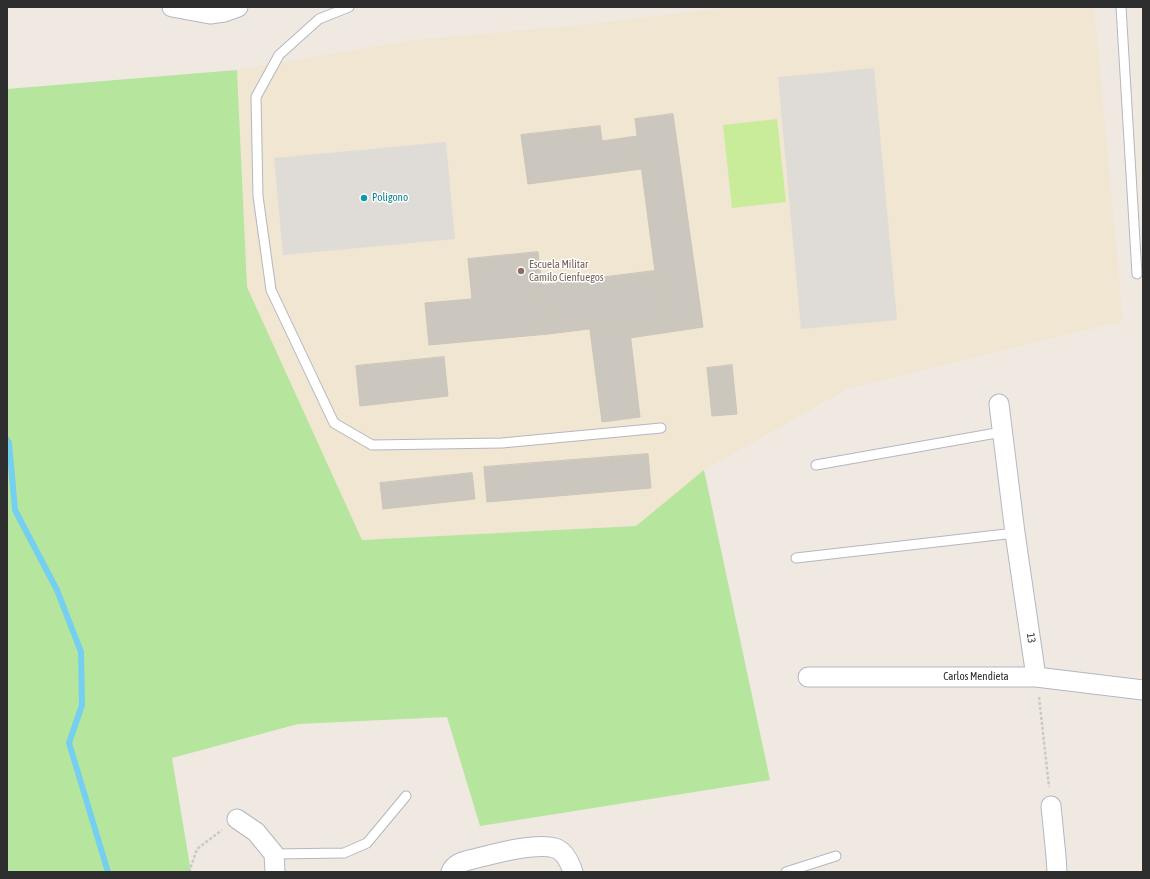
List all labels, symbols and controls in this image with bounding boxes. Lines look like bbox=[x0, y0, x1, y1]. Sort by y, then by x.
place label: Poligono bbox=[372, 191, 408, 205]
marker: Poligono bbox=[359, 193, 369, 203]
place label: Escuela Militar Camilo Cienfuegos bbox=[529, 258, 604, 284]
marker: Escuela Militar Camilo Cienfuegos bbox=[516, 266, 526, 276]
street label: 13 bbox=[1024, 632, 1038, 644]
street label: Carlos Mendieta bbox=[943, 670, 1009, 684]

